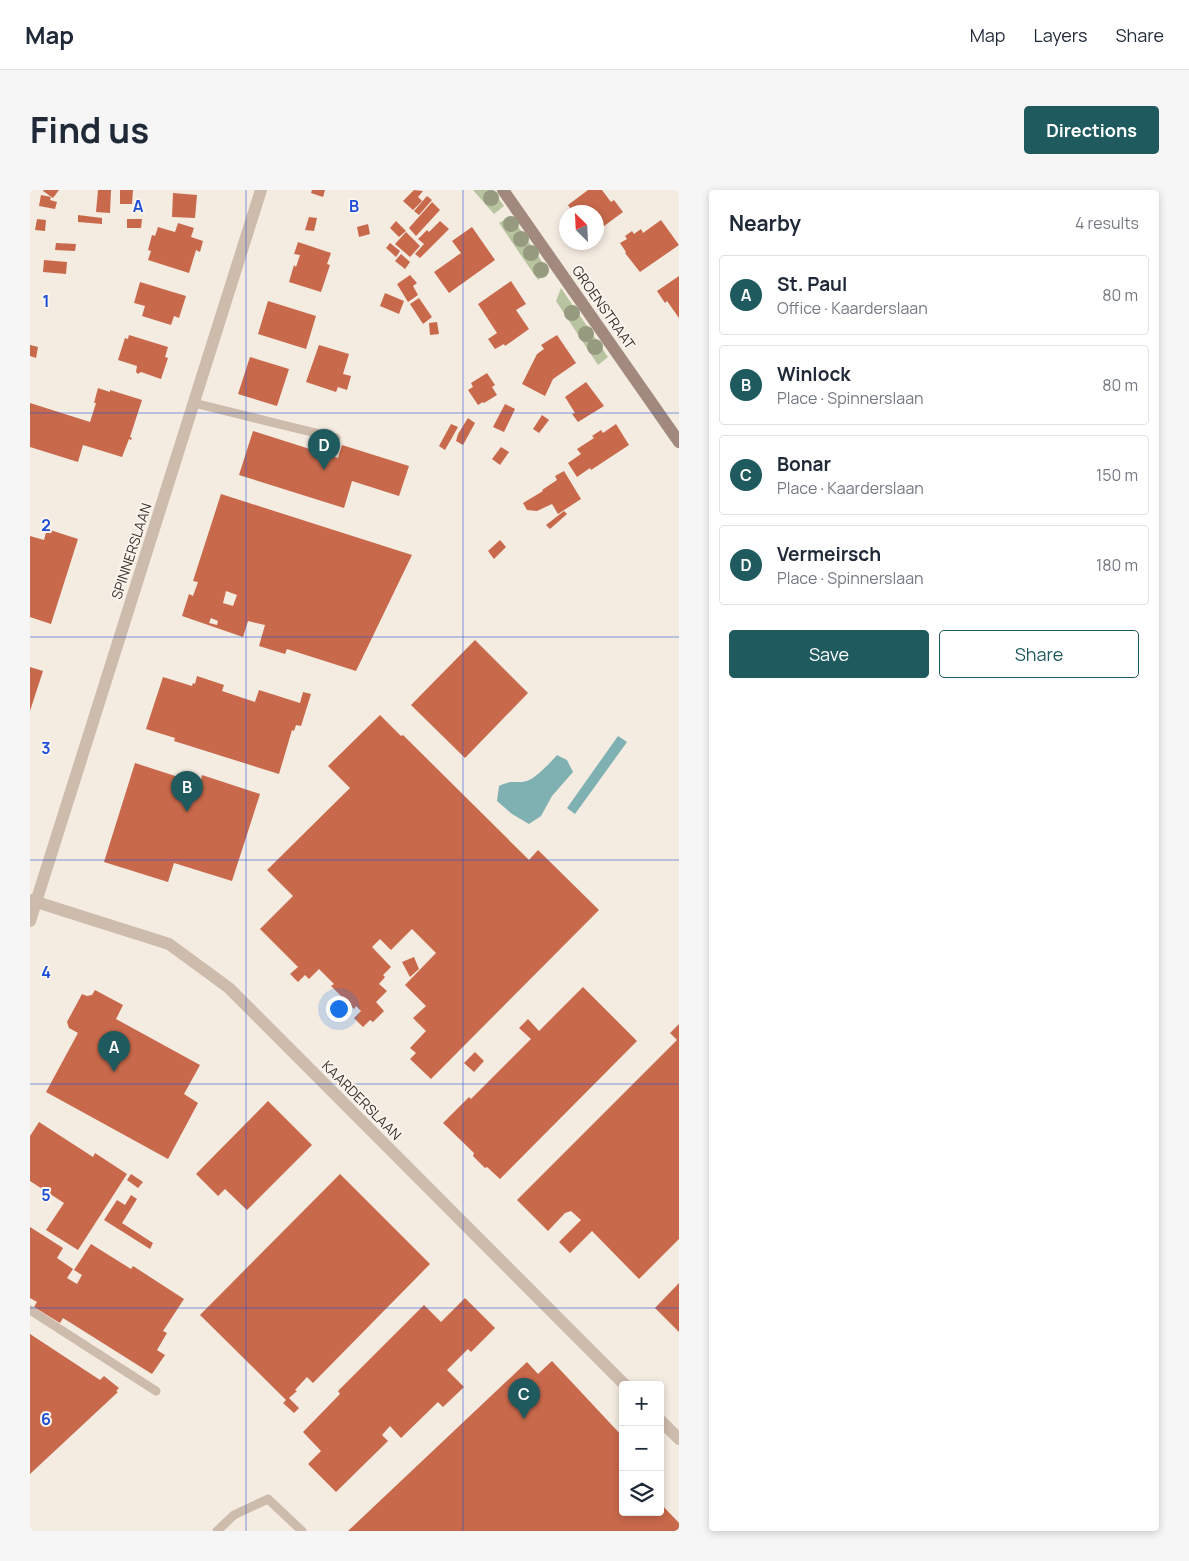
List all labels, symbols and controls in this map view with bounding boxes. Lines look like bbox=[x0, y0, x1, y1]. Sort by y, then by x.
text: Map bbox=[25, 18, 74, 51]
text: Map bbox=[970, 23, 1005, 47]
text: Layers bbox=[1033, 23, 1087, 47]
text: Share bbox=[1115, 23, 1164, 47]
text: Find us bbox=[30, 106, 149, 154]
button: Directions bbox=[1024, 106, 1159, 154]
text: A bbox=[133, 195, 144, 217]
text: B bbox=[349, 195, 359, 217]
north arrow bbox=[559, 205, 604, 250]
text: Nearby bbox=[729, 209, 801, 237]
text: 4 results bbox=[1075, 212, 1139, 234]
street label: GROENSTRAAT bbox=[568, 261, 640, 353]
text: St. Paul bbox=[777, 271, 847, 297]
text: A bbox=[741, 284, 751, 306]
text: 80 m bbox=[1102, 284, 1138, 306]
text: 1 bbox=[42, 290, 50, 312]
text: Office · Kaarderslaan bbox=[777, 297, 928, 319]
text: Winlock bbox=[777, 361, 851, 387]
text: B bbox=[741, 374, 751, 396]
text: 80 m bbox=[1102, 374, 1138, 396]
text: Place · Spinnerslaan bbox=[777, 387, 924, 409]
pin: D bbox=[308, 429, 340, 470]
text: Bonar bbox=[777, 451, 831, 477]
text: C bbox=[740, 464, 752, 486]
text: 150 m bbox=[1096, 464, 1138, 486]
text: Place · Kaarderslaan bbox=[777, 477, 924, 499]
street label: SPINNERSLAAN bbox=[107, 501, 155, 601]
text: 2 bbox=[41, 514, 51, 536]
text: Vermeirsch bbox=[777, 541, 881, 567]
text: D bbox=[740, 554, 752, 576]
text: 180 m bbox=[1096, 554, 1138, 576]
text: Place · Spinnerslaan bbox=[777, 567, 924, 589]
button: Save bbox=[729, 630, 929, 678]
button: Share bbox=[939, 630, 1139, 678]
text: 3 bbox=[41, 737, 51, 759]
pin: B bbox=[171, 771, 203, 812]
text: 4 bbox=[41, 961, 51, 983]
your location bbox=[326, 996, 352, 1022]
pin: A bbox=[98, 1031, 130, 1072]
street label: KAARDERSLAAN bbox=[318, 1056, 406, 1144]
text: 5 bbox=[41, 1184, 51, 1206]
pin: C bbox=[508, 1378, 540, 1419]
map controls bbox=[619, 1381, 664, 1516]
button: + bbox=[619, 1381, 664, 1426]
text: 6 bbox=[41, 1408, 51, 1430]
button: − bbox=[619, 1426, 664, 1471]
button: layers bbox=[619, 1471, 664, 1516]

